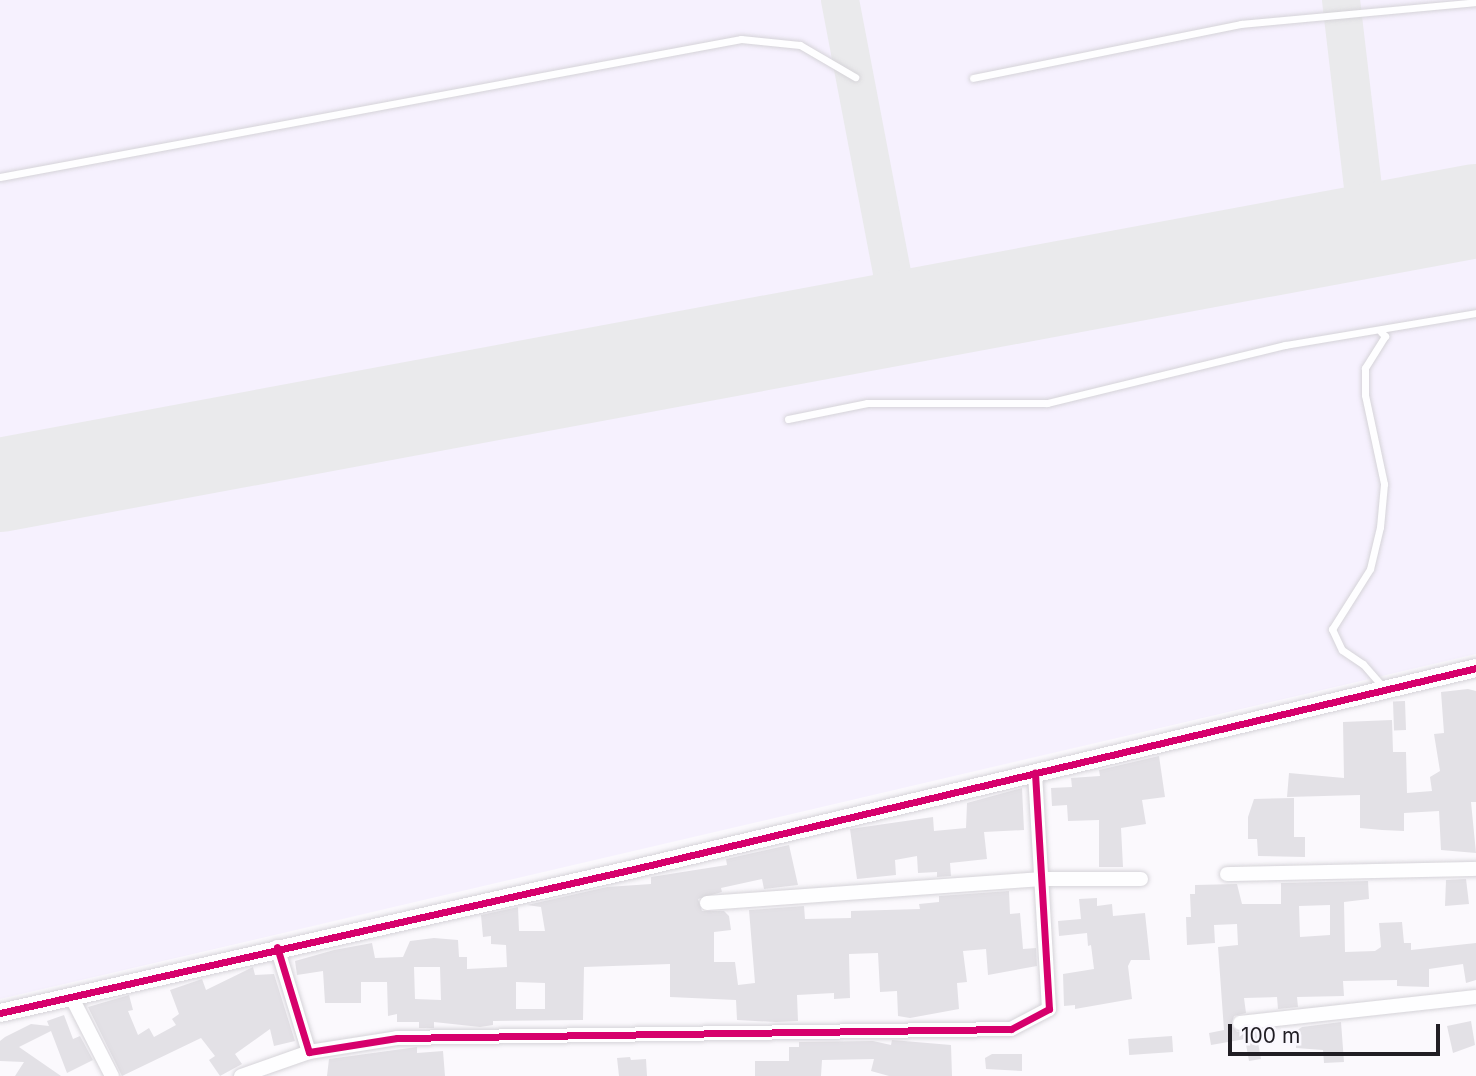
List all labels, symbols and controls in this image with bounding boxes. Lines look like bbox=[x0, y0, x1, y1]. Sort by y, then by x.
scale bar bbox=[1231, 1010, 1443, 1054]
text: 100 m bbox=[1241, 1023, 1300, 1048]

